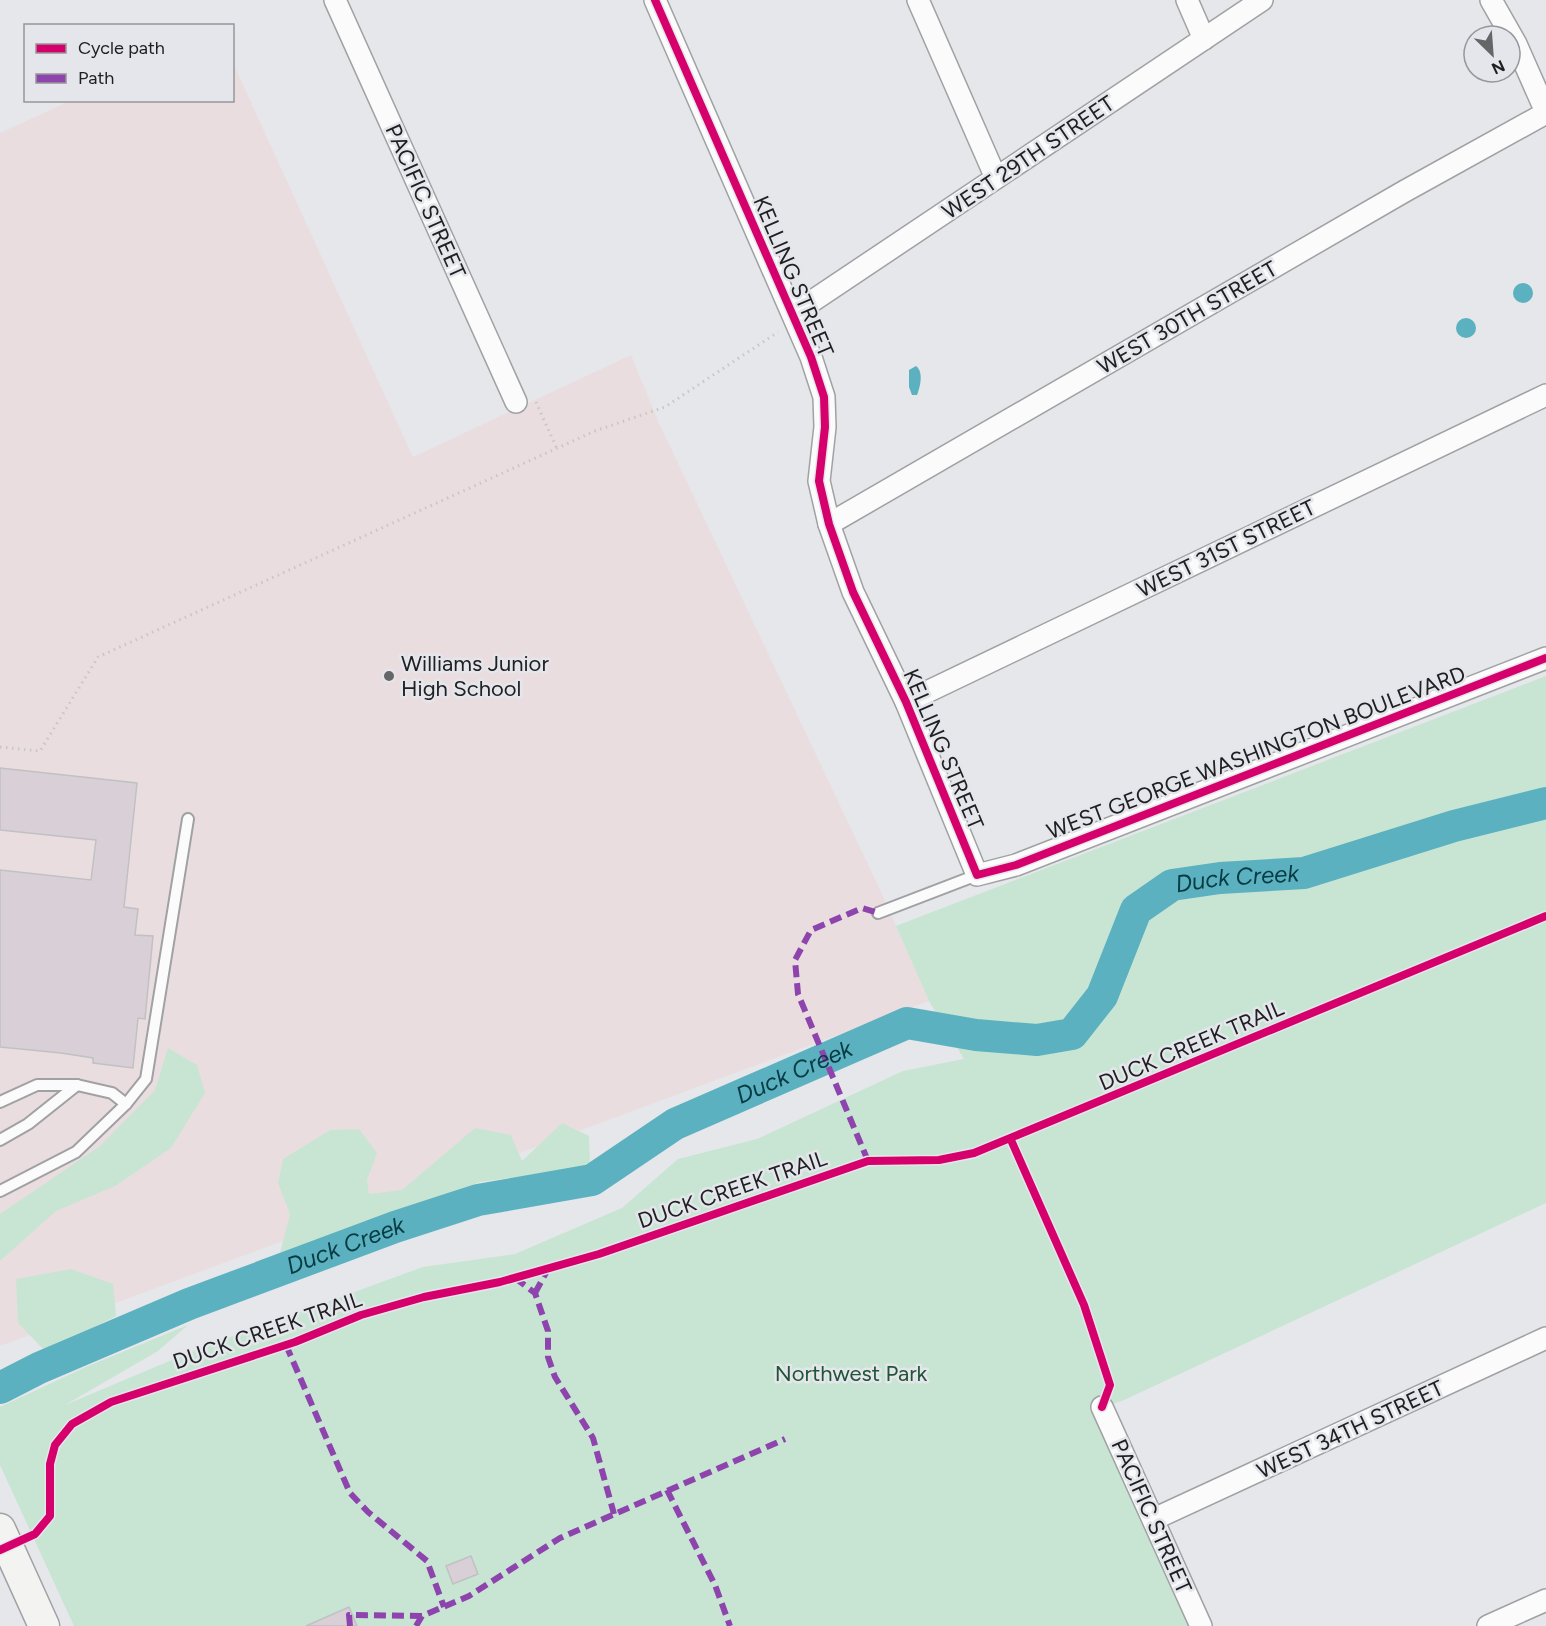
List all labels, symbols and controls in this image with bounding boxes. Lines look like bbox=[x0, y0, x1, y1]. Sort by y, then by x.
legend bbox=[24, 24, 234, 102]
north arrow bbox=[1462, 24, 1522, 84]
text: Cycle path bbox=[78, 37, 165, 59]
text: N bbox=[1489, 56, 1508, 78]
text: Path bbox=[78, 67, 114, 89]
street label: WEST 29TH STREET bbox=[937, 90, 1119, 225]
street label: PACIFIC STREET bbox=[379, 120, 472, 282]
street label: KELLING STREET bbox=[747, 192, 840, 361]
street label: WEST 30TH STREET bbox=[1093, 255, 1282, 380]
street label: WEST 31ST STREET bbox=[1133, 494, 1320, 603]
place label: Williams Junior High School bbox=[401, 650, 549, 702]
street label: WEST GEORGE WASHINGTON BOULEVARD bbox=[1043, 660, 1469, 845]
street label: KELLING STREET bbox=[897, 665, 990, 834]
marker: Williams Junior High School bbox=[382, 669, 396, 683]
water label: Duck Creek bbox=[1173, 858, 1301, 898]
street label: DUCK CREEK TRAIL bbox=[1095, 994, 1288, 1097]
water label: Duck Creek bbox=[731, 1033, 858, 1110]
street label: DUCK CREEK TRAIL bbox=[634, 1144, 831, 1235]
water label: Duck Creek bbox=[282, 1209, 409, 1280]
street label: DUCK CREEK TRAIL bbox=[169, 1285, 366, 1376]
park label: Northwest Park bbox=[775, 1360, 928, 1387]
street label: WEST 34TH STREET bbox=[1253, 1374, 1448, 1484]
street label: PACIFIC STREET bbox=[1105, 1435, 1198, 1597]

